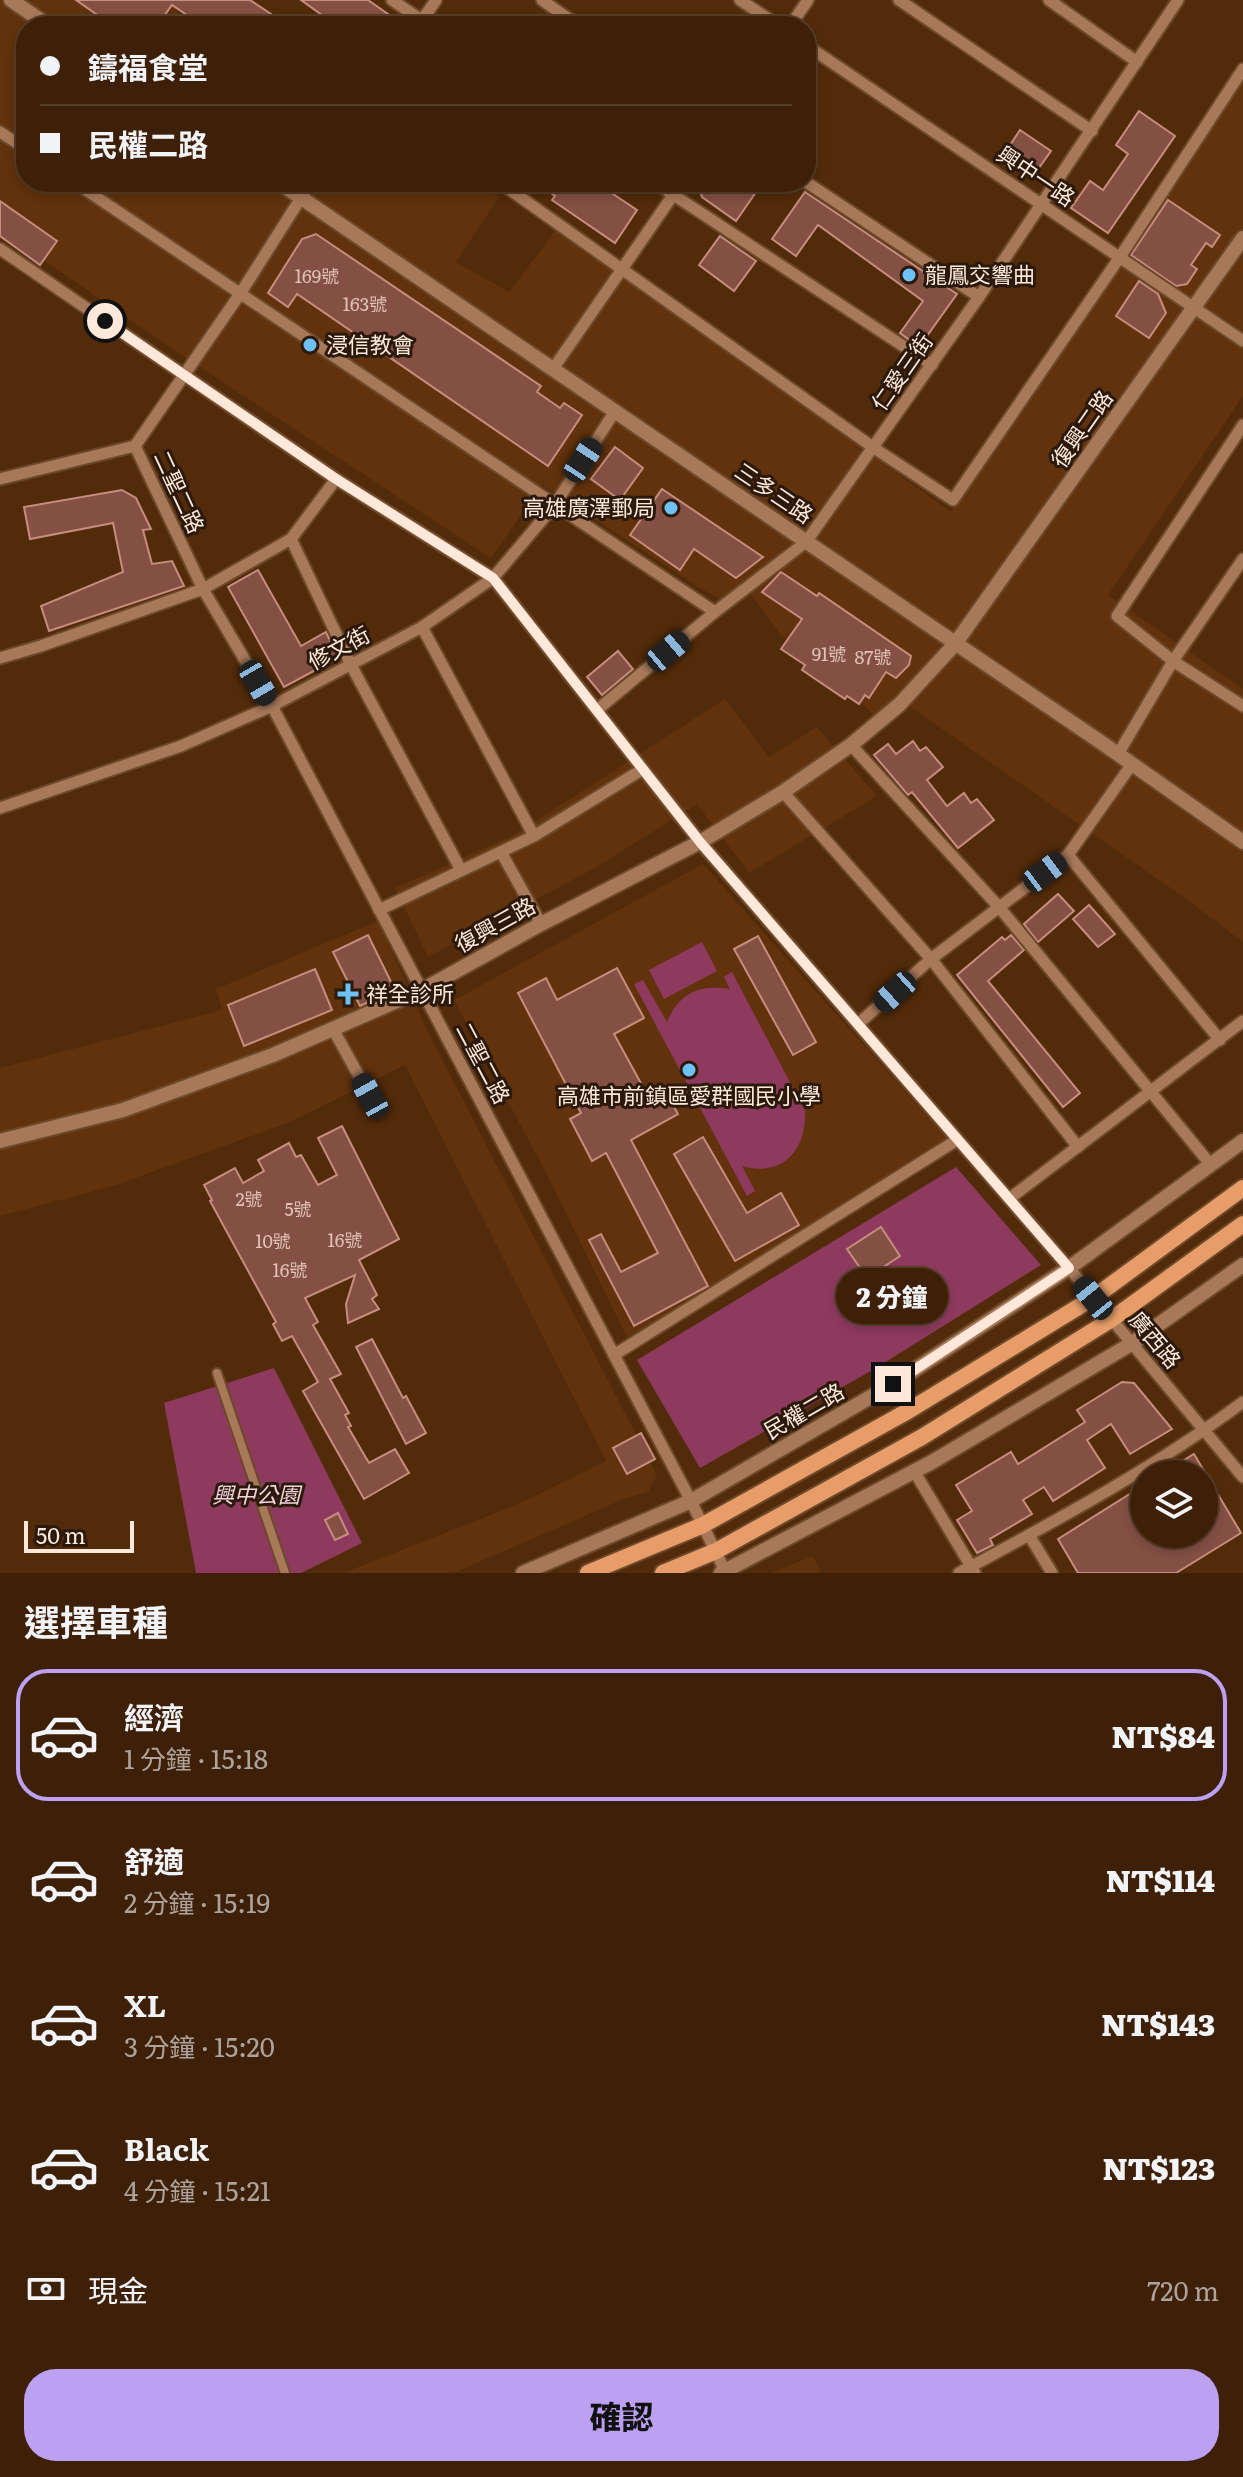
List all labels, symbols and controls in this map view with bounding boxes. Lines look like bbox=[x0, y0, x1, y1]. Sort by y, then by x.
text: 鑄福食堂 bbox=[88, 44, 208, 88]
text: 民權二路 bbox=[88, 121, 208, 165]
street label: 興中一路 bbox=[991, 136, 1083, 213]
place label: 龍鳳交響曲 bbox=[925, 257, 1035, 290]
house number: 169號 bbox=[295, 262, 339, 289]
marker: 龍鳳交響曲 bbox=[900, 266, 918, 284]
house number: 163號 bbox=[343, 290, 387, 317]
route start bbox=[87, 303, 123, 339]
street label: 仁愛三街 bbox=[862, 326, 940, 417]
place label: 浸信教會 bbox=[326, 327, 414, 360]
marker: 浸信教會 bbox=[301, 336, 319, 354]
street label: 復興二路 bbox=[1042, 383, 1120, 474]
car bbox=[560, 433, 606, 487]
street label: 二聖二路 bbox=[147, 445, 214, 538]
street label: 三多三路 bbox=[729, 453, 821, 530]
place label: 高雄廣澤郵局 bbox=[523, 490, 655, 523]
marker: 高雄廣澤郵局 bbox=[662, 499, 680, 517]
street label: 修文街 bbox=[301, 617, 375, 677]
car bbox=[642, 626, 694, 676]
house number: 91號 bbox=[812, 640, 846, 667]
house number: 87號 bbox=[855, 643, 891, 670]
car bbox=[236, 656, 280, 710]
car bbox=[1019, 848, 1071, 896]
street label: 復興三路 bbox=[448, 888, 541, 959]
car bbox=[869, 967, 921, 1017]
place label: 祥全診所 bbox=[366, 976, 454, 1009]
marker: 祥全診所 bbox=[337, 983, 359, 1005]
street label: 二聖二路 bbox=[449, 1016, 520, 1109]
marker: 高雄市前鎮區愛群國民小學 bbox=[680, 1061, 698, 1079]
car bbox=[348, 1069, 392, 1123]
place label: 高雄市前鎮區愛群國民小學 bbox=[557, 1078, 821, 1111]
house number: 2號 bbox=[235, 1185, 263, 1212]
house number: 5號 bbox=[284, 1195, 312, 1222]
house number: 16號 bbox=[328, 1226, 363, 1253]
house number: 10號 bbox=[255, 1227, 291, 1254]
house number: 16號 bbox=[273, 1256, 308, 1283]
callout: 2 分鐘 bbox=[837, 1268, 949, 1324]
car bbox=[1069, 1272, 1117, 1324]
text: 2 分鐘 bbox=[856, 1276, 928, 1315]
street label: 廣西路 bbox=[1122, 1303, 1190, 1375]
route end bbox=[875, 1366, 911, 1402]
street label: 民權二路 bbox=[757, 1373, 850, 1446]
map controls bbox=[1130, 1460, 1218, 1548]
button: layers bbox=[1130, 1460, 1218, 1548]
park label: 興中公園 bbox=[212, 1477, 303, 1510]
scale bar bbox=[24, 1517, 134, 1553]
text: 50 m bbox=[36, 1518, 86, 1551]
text: 選擇車種 bbox=[24, 1594, 168, 1647]
text: 經濟 bbox=[124, 1694, 184, 1738]
icon: car bbox=[28, 1699, 100, 1771]
text: NT$84 bbox=[1111, 1713, 1215, 1757]
text: 1 分鐘 · 15:18 bbox=[124, 1738, 268, 1777]
text: 舒適 bbox=[124, 1838, 184, 1882]
icon: car bbox=[28, 1843, 100, 1915]
text: NT$114 bbox=[1106, 1857, 1215, 1901]
text: 2 分鐘 · 15:19 bbox=[124, 1882, 270, 1921]
text: XL bbox=[124, 1982, 166, 2026]
icon: car bbox=[28, 1987, 100, 2059]
text: NT$143 bbox=[1101, 2001, 1215, 2045]
text: 3 分鐘 · 15:20 bbox=[124, 2026, 275, 2065]
text: Black bbox=[124, 2126, 209, 2170]
icon: car bbox=[28, 2131, 100, 2203]
text: NT$123 bbox=[1103, 2145, 1215, 2189]
text: 4 分鐘 · 15:21 bbox=[124, 2170, 271, 2209]
icon: cash bbox=[24, 2267, 68, 2311]
text: 現金 bbox=[88, 2267, 148, 2311]
text: 720 m bbox=[1147, 2270, 1219, 2309]
button: 確認 bbox=[24, 2369, 1219, 2461]

